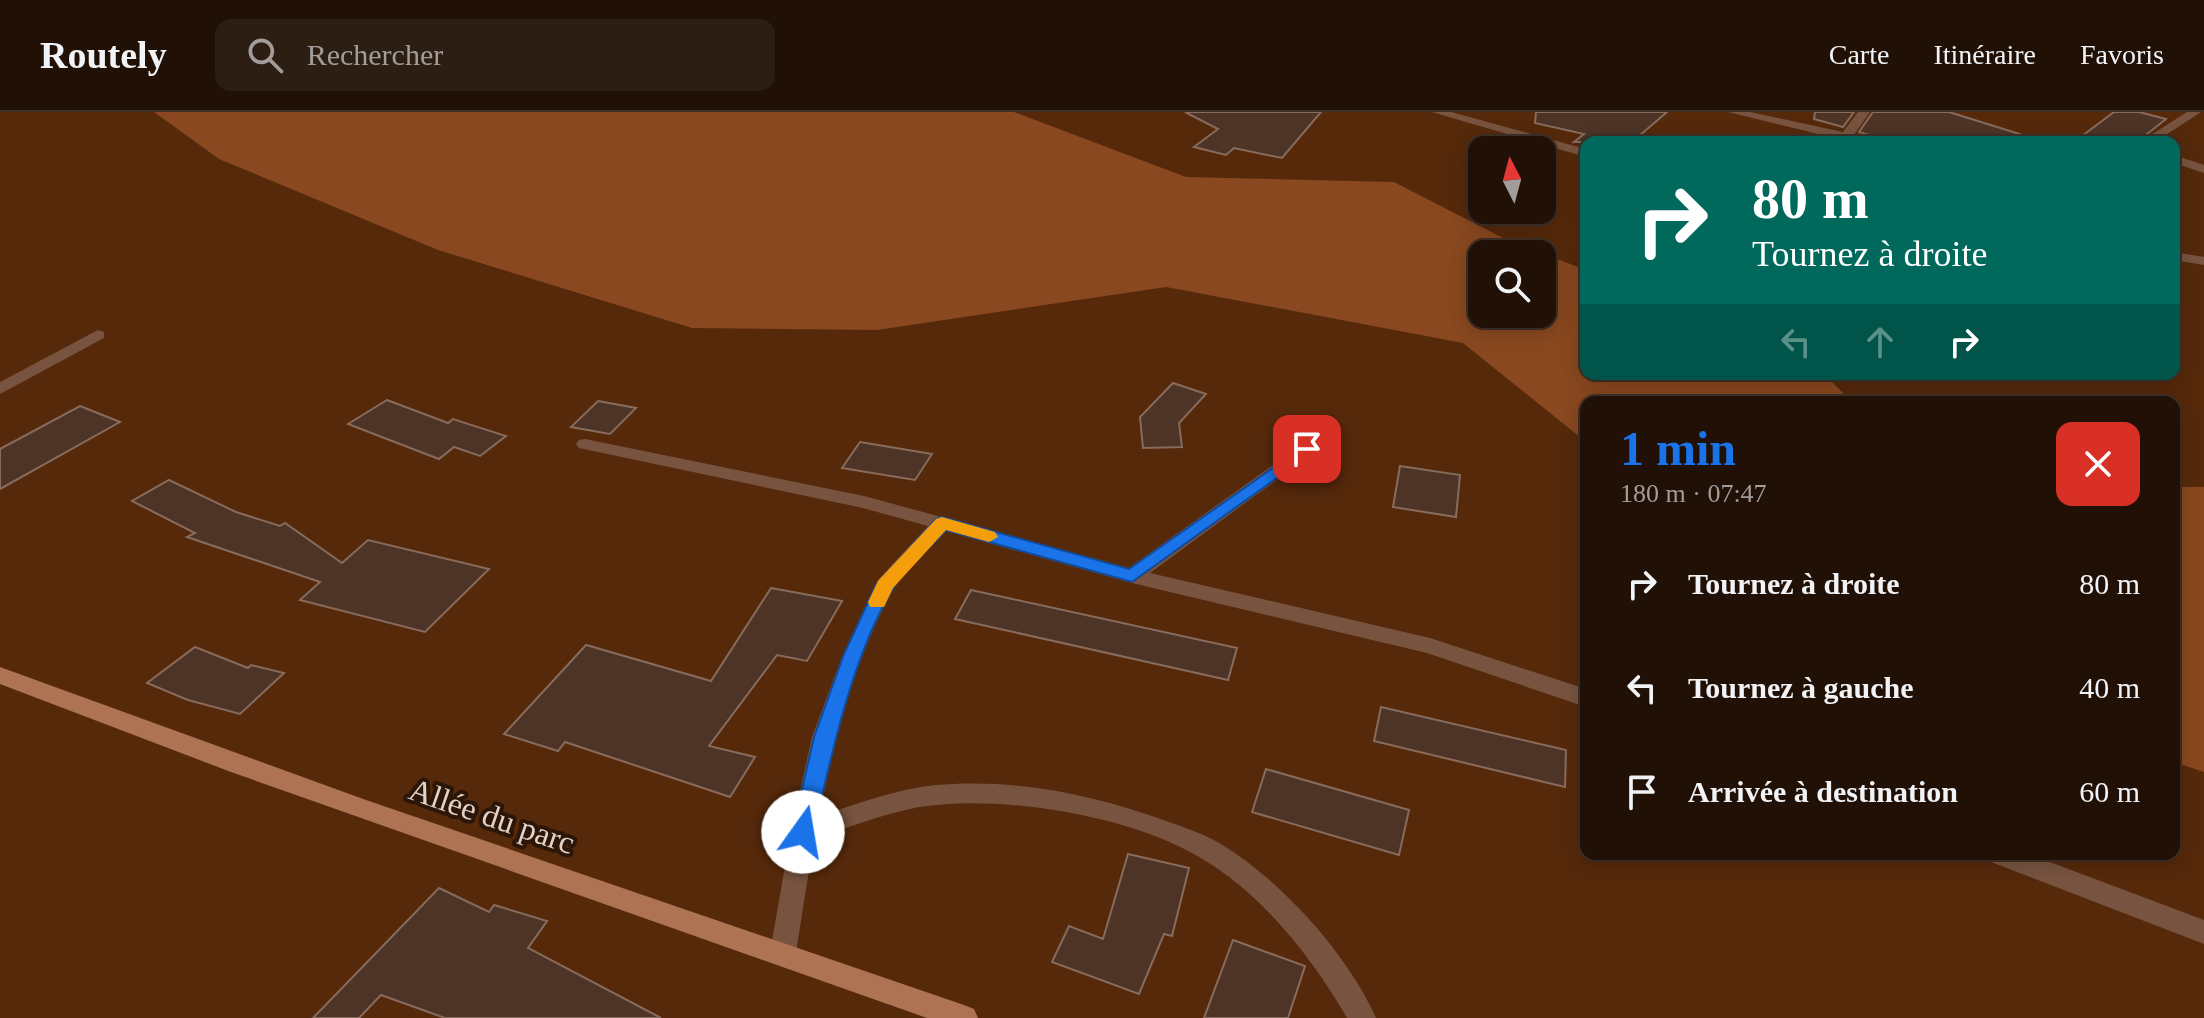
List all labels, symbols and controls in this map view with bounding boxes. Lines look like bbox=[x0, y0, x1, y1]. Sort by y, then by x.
search box bbox=[215, 19, 775, 91]
icon: search bbox=[243, 33, 287, 77]
text: Routely bbox=[40, 34, 167, 76]
text: Rechercher bbox=[307, 38, 443, 71]
text: Carte bbox=[1829, 39, 1889, 70]
text: Itinéraire bbox=[1933, 39, 2036, 70]
text: Favoris bbox=[2080, 39, 2164, 70]
north arrow bbox=[1468, 136, 1556, 224]
map controls bbox=[1468, 136, 1556, 328]
icon: right bbox=[1620, 168, 1724, 272]
text: 80 m bbox=[1752, 168, 1869, 230]
text: Tournez à droite bbox=[1752, 234, 1987, 274]
button: search bbox=[1468, 240, 1556, 328]
icon: left bbox=[1774, 320, 1818, 364]
icon: ahead bbox=[1858, 320, 1902, 364]
icon: right bbox=[1942, 320, 1986, 364]
pin bbox=[1273, 415, 1341, 483]
text: 1 min bbox=[1620, 422, 1736, 475]
button: close bbox=[2056, 422, 2140, 506]
icon: arrive bbox=[1285, 427, 1329, 471]
text: 180 m · 07:47 bbox=[1620, 479, 1767, 508]
icon: right bbox=[1620, 562, 1664, 606]
text: Tournez à droite bbox=[1688, 567, 1900, 600]
text: 80 m bbox=[2079, 567, 2140, 600]
icon: left bbox=[1620, 666, 1664, 710]
text: Tournez à gauche bbox=[1688, 671, 1914, 704]
text: 40 m bbox=[2079, 671, 2140, 704]
icon: arrive bbox=[1620, 770, 1664, 814]
street label: Allée du parc bbox=[405, 771, 579, 861]
text: Arrivée à destination bbox=[1688, 775, 1958, 808]
text: 60 m bbox=[2079, 775, 2140, 808]
position arrow bbox=[761, 790, 845, 874]

